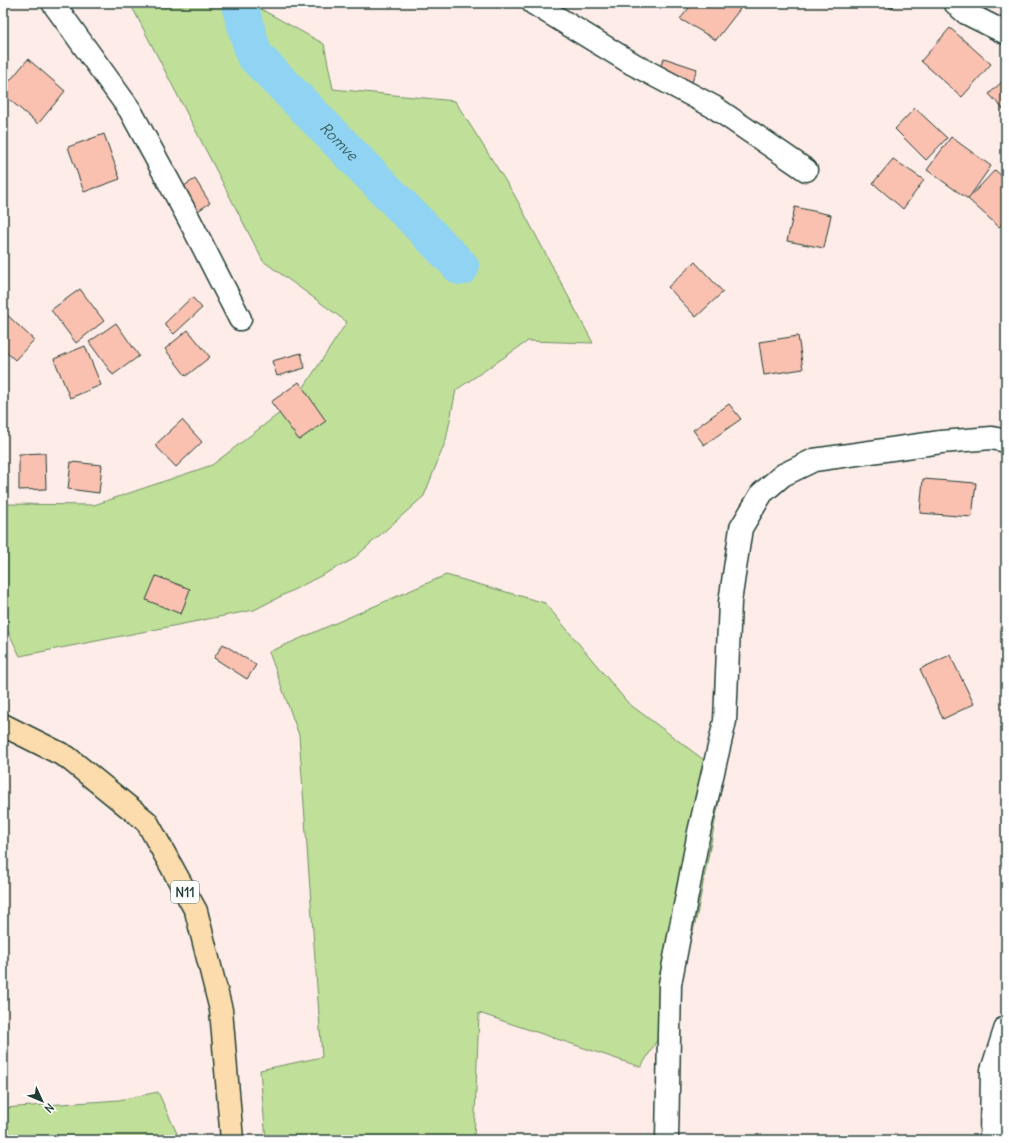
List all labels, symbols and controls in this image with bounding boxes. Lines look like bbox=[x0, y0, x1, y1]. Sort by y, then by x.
water label: Romve bbox=[316, 118, 362, 165]
road number: N11 bbox=[171, 881, 199, 903]
north arrow bbox=[22, 1081, 62, 1121]
text: N bbox=[42, 1100, 57, 1116]

